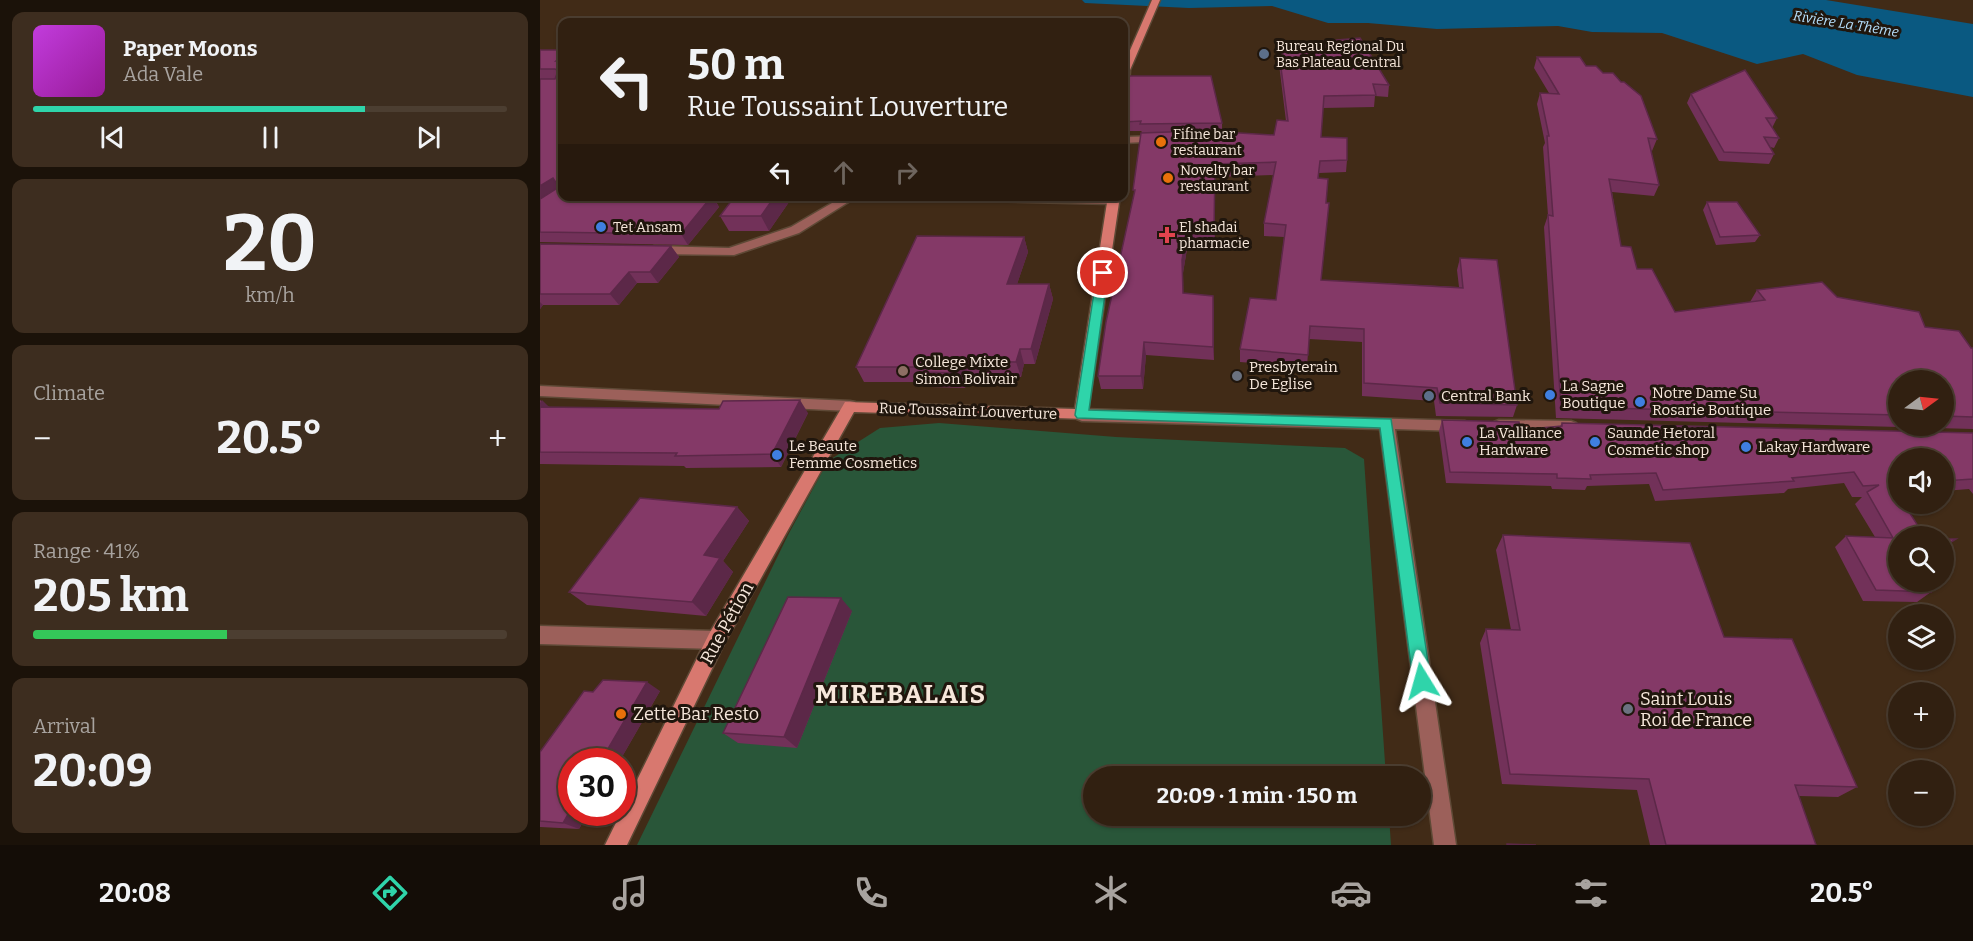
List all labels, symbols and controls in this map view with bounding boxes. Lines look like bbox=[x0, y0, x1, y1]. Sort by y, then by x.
water label: Rivière La Thème bbox=[1792, 7, 1900, 41]
text: Paper Moons bbox=[123, 35, 258, 62]
place label: Bureau Regional Du Bas Plateau Central bbox=[1276, 38, 1405, 71]
text: 50 m bbox=[687, 40, 784, 90]
icon: left bbox=[588, 42, 666, 120]
marker: Bureau Regional Du Bas Plateau Central bbox=[1257, 47, 1271, 61]
text: Ada Vale bbox=[123, 62, 203, 86]
text: Rue Toussaint Louverture bbox=[687, 91, 1008, 123]
icon: previous bbox=[96, 121, 129, 154]
icon: pause bbox=[254, 121, 287, 154]
icon: next bbox=[412, 121, 445, 154]
place label: Fifine bar restaurant bbox=[1173, 126, 1242, 159]
marker: Fifine bar restaurant bbox=[1154, 135, 1168, 149]
icon: left bbox=[764, 156, 797, 189]
icon: ahead bbox=[827, 156, 860, 189]
icon: right bbox=[890, 156, 923, 189]
place label: Novelty bar restaurant bbox=[1180, 162, 1255, 195]
marker: Novelty bar restaurant bbox=[1161, 171, 1175, 185]
text: 20 bbox=[223, 197, 317, 291]
place label: Tet Ansam bbox=[613, 219, 683, 236]
place label: El shadai pharmacie bbox=[1179, 219, 1250, 252]
marker: Tet Ansam bbox=[594, 220, 608, 234]
marker: El shadai pharmacie bbox=[1160, 228, 1174, 242]
pin bbox=[1077, 247, 1128, 298]
icon: arrive bbox=[1086, 256, 1119, 289]
text: km/h bbox=[245, 283, 295, 307]
place label: College Mixte Simon Bolivair bbox=[915, 353, 1017, 388]
place label: Presbyterain De Eglise bbox=[1249, 358, 1338, 393]
marker: College Mixte Simon Bolivair bbox=[896, 364, 910, 378]
marker: Presbyterain De Eglise bbox=[1230, 369, 1244, 383]
north arrow bbox=[1888, 370, 1954, 436]
map controls bbox=[1888, 370, 1954, 826]
place label: La Sagne Boutique bbox=[1562, 377, 1626, 412]
text: Climate bbox=[33, 381, 105, 405]
place label: Notre Dame Su Rosarie Boutique bbox=[1652, 384, 1771, 419]
place label: Central Bank bbox=[1441, 387, 1531, 405]
marker: La Sagne Boutique bbox=[1543, 388, 1557, 402]
marker: Central Bank bbox=[1422, 389, 1436, 403]
marker: Notre Dame Su Rosarie Boutique bbox=[1633, 395, 1647, 409]
street label: Rue Toussaint Louverture bbox=[878, 399, 1058, 423]
text: 20.5° bbox=[217, 411, 323, 465]
text: − bbox=[33, 419, 51, 459]
text: + bbox=[488, 419, 507, 459]
place label: La Valliance Hardware bbox=[1479, 424, 1562, 459]
place label: Saunde Hetoral Cosmetic shop bbox=[1607, 424, 1715, 459]
marker: La Valliance Hardware bbox=[1460, 435, 1474, 449]
marker: Saunde Hetoral Cosmetic shop bbox=[1588, 435, 1602, 449]
place label: Le Beaute Femme Cosmetics bbox=[789, 437, 917, 472]
place label: Lakay Hardware bbox=[1758, 438, 1870, 456]
marker: Lakay Hardware bbox=[1739, 440, 1753, 454]
marker: Le Beaute Femme Cosmetics bbox=[770, 448, 784, 462]
button: sound bbox=[1888, 448, 1954, 514]
button: search bbox=[1888, 526, 1954, 592]
text: Range · 41% bbox=[33, 539, 140, 563]
text: 205 km bbox=[33, 569, 189, 623]
street label: Rue Pétion bbox=[696, 578, 759, 668]
button: layers bbox=[1888, 604, 1954, 670]
position arrow bbox=[1390, 649, 1454, 713]
district label: MIREBALAIS bbox=[815, 679, 987, 710]
button: + bbox=[1888, 682, 1954, 748]
place label: Saint Louis Roi de France bbox=[1640, 688, 1752, 731]
marker: Saint Louis Roi de France bbox=[1621, 702, 1635, 716]
place label: Zette Bar Resto bbox=[633, 703, 759, 725]
marker: Zette Bar Resto bbox=[614, 707, 628, 721]
text: Arrival bbox=[33, 714, 96, 738]
text: 20:09 bbox=[33, 744, 153, 798]
speed limit sign: 30 bbox=[558, 748, 636, 826]
button: − bbox=[1888, 760, 1954, 826]
text: 20:09 · 1 min · 150 m bbox=[1157, 782, 1357, 809]
icon: directions bbox=[369, 872, 411, 914]
icon: music bbox=[609, 872, 651, 914]
icon: phone bbox=[850, 872, 892, 914]
icon: climate bbox=[1090, 872, 1132, 914]
icon: car bbox=[1330, 872, 1372, 914]
icon: filters bbox=[1570, 872, 1612, 914]
text: 20:08 bbox=[99, 877, 171, 909]
text: 20.5° bbox=[1810, 877, 1874, 909]

